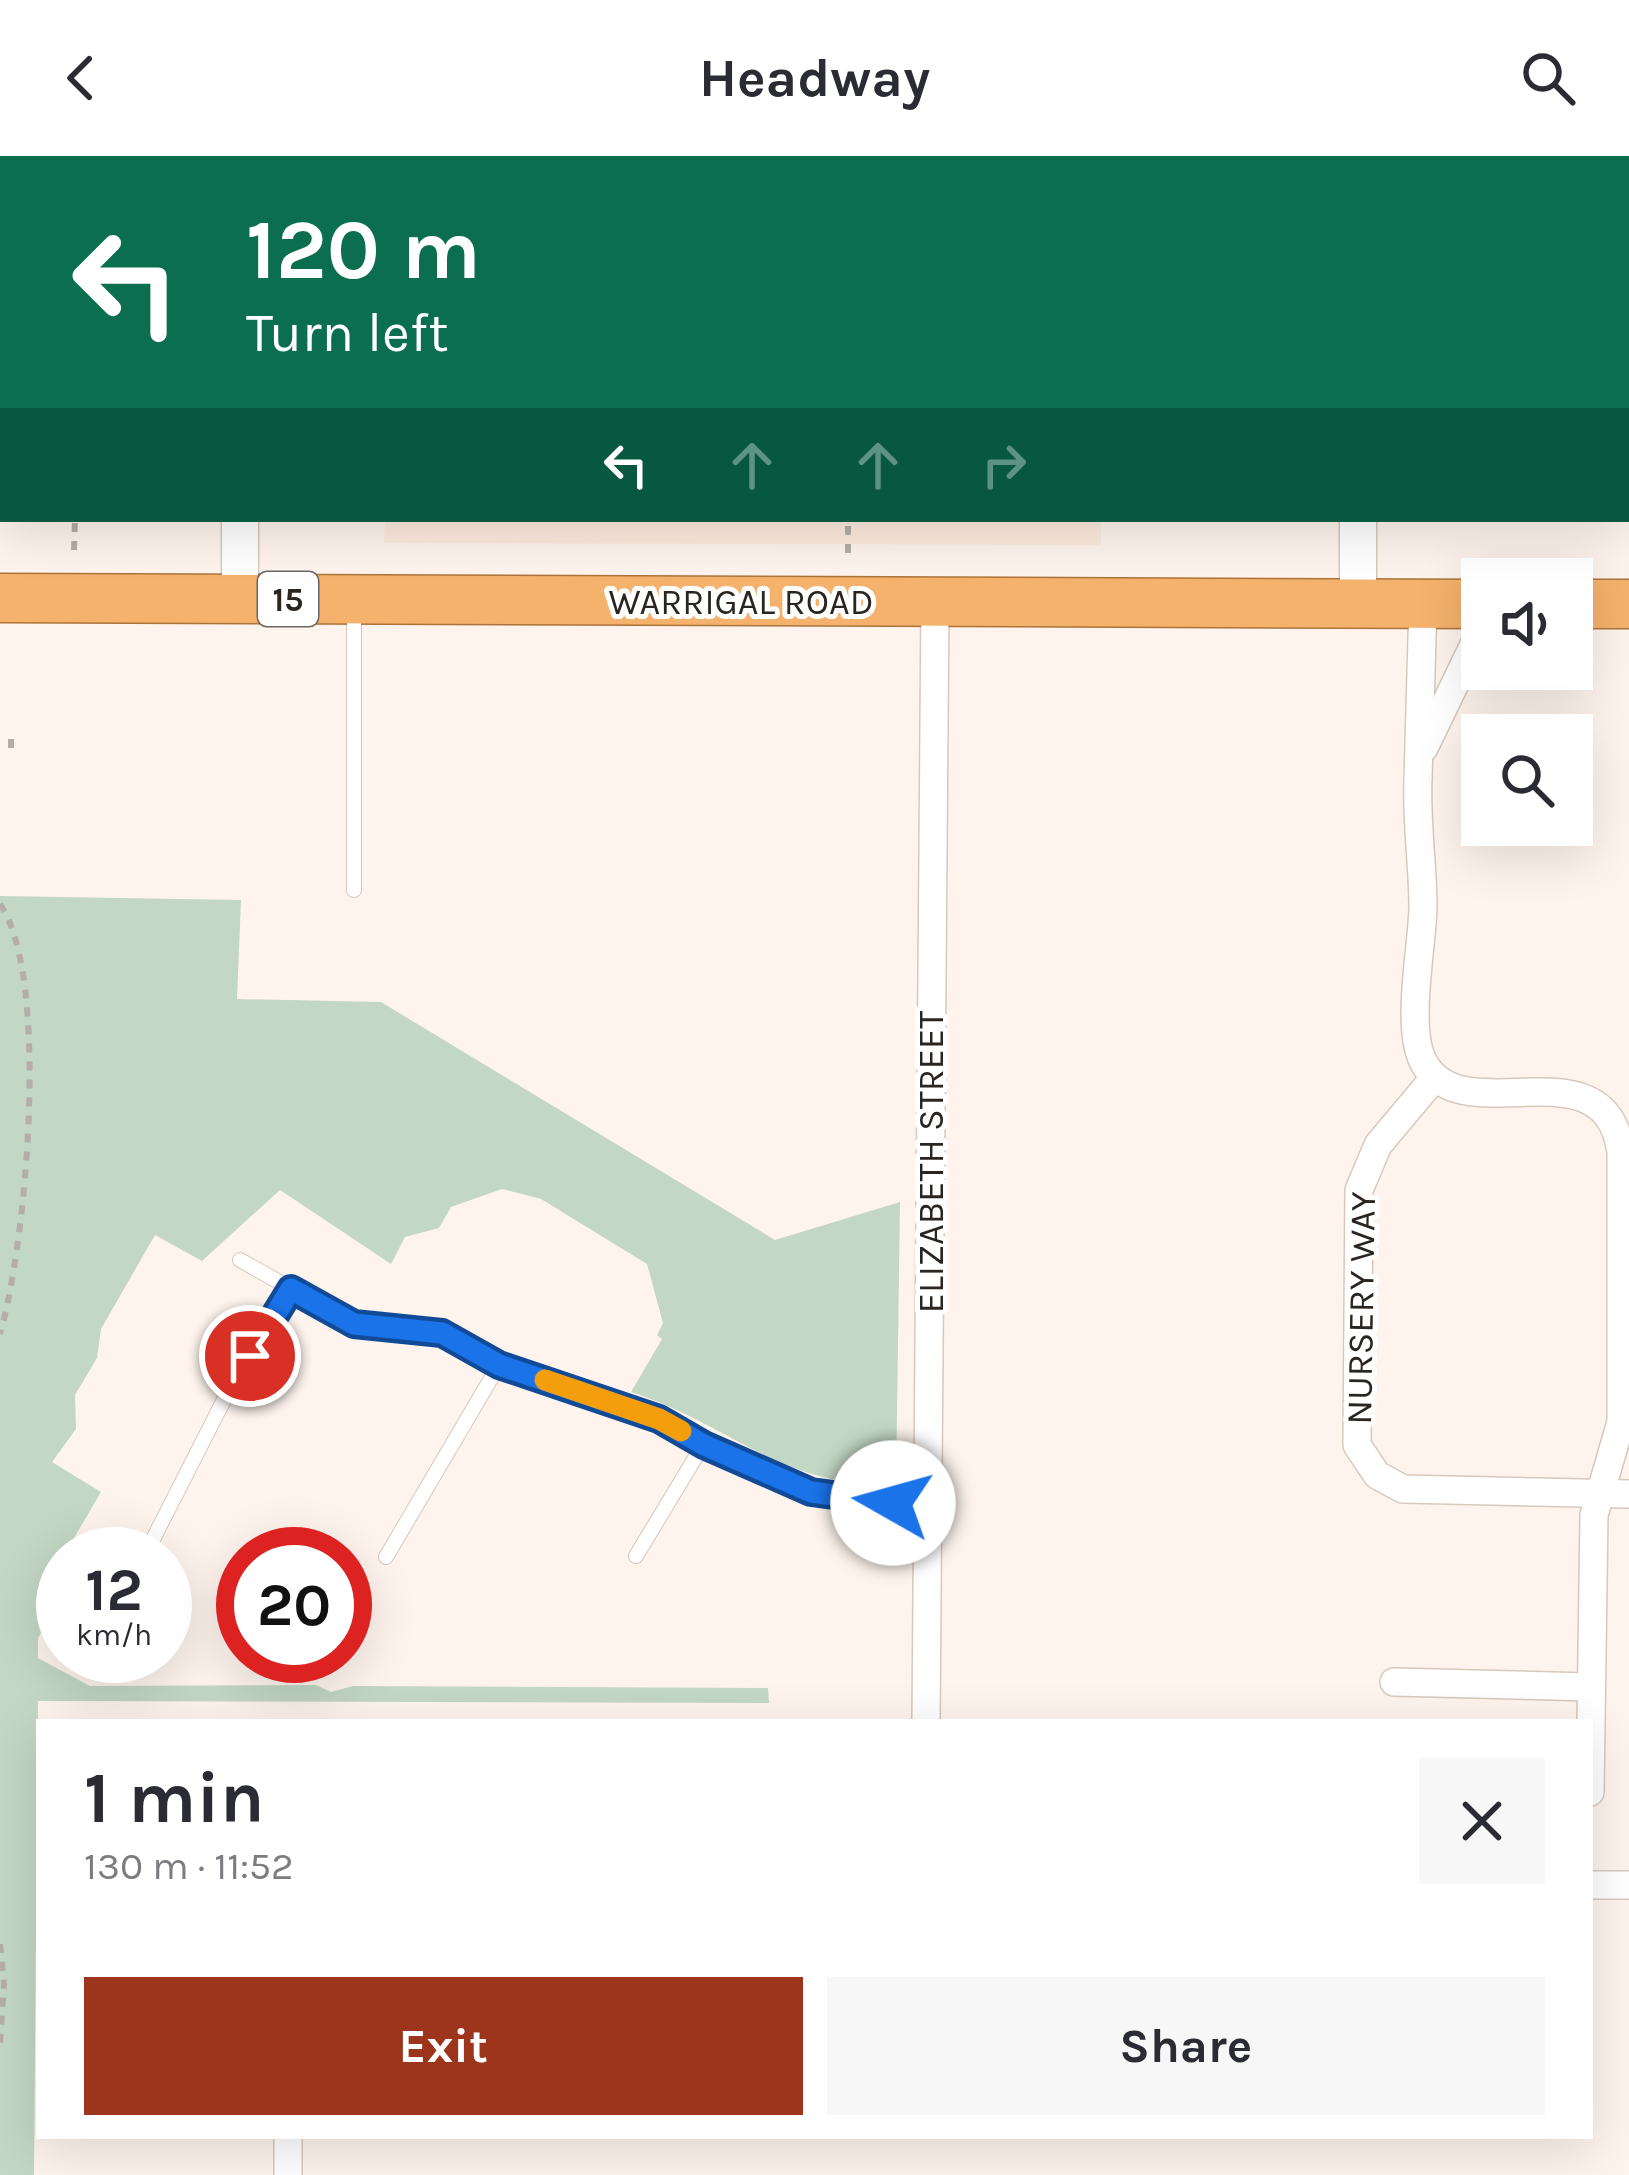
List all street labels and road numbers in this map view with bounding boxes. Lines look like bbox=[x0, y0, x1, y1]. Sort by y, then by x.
road number: 15 bbox=[258, 572, 318, 626]
street label: WARRIGAL ROAD bbox=[609, 581, 873, 623]
street label: ELIZABETH STREET bbox=[910, 1011, 952, 1313]
street label: NURSERY WAY bbox=[1338, 1191, 1384, 1425]

